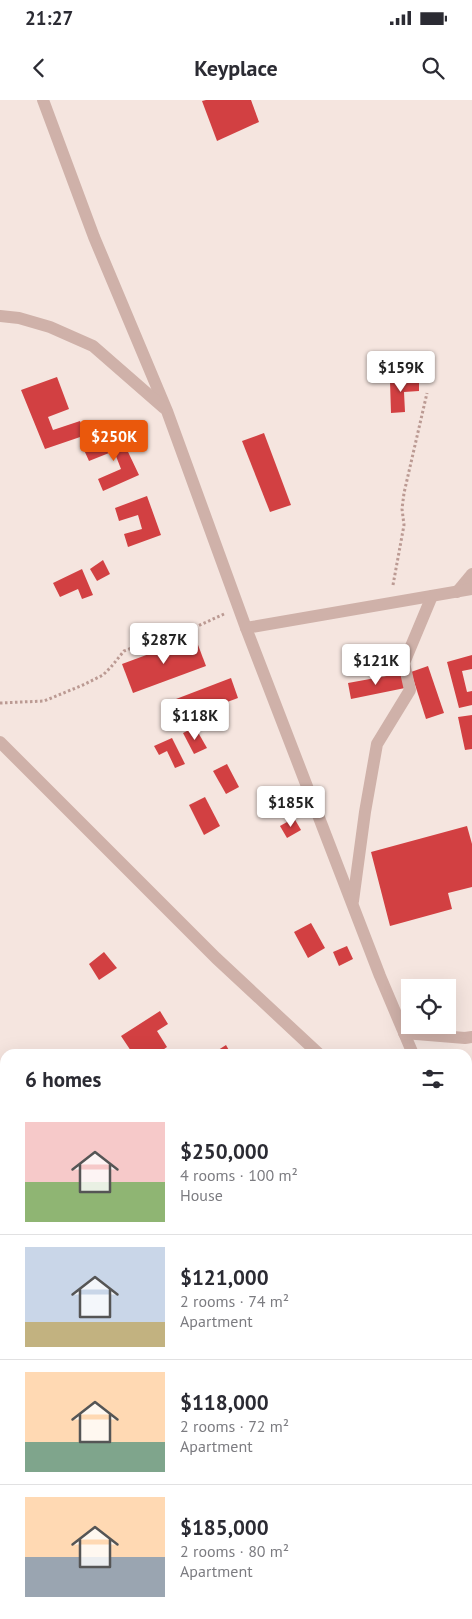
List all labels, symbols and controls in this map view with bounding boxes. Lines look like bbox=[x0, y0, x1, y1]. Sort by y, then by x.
text: 21:27 bbox=[25, 6, 73, 30]
icon: back bbox=[25, 54, 53, 82]
text: Keyplace bbox=[194, 54, 278, 82]
icon: search bbox=[419, 54, 447, 82]
pin: $159K bbox=[366, 350, 436, 393]
text: $159K bbox=[378, 357, 424, 377]
pin: $250K bbox=[79, 420, 149, 462]
text: $250K bbox=[91, 426, 137, 446]
pin: $287K bbox=[129, 622, 199, 665]
text: $287K bbox=[141, 629, 187, 649]
pin: $121K bbox=[341, 644, 411, 686]
text: $121K bbox=[353, 650, 399, 670]
pin: $118K bbox=[160, 698, 230, 741]
text: $118K bbox=[172, 705, 218, 725]
pin: $185K bbox=[256, 786, 326, 828]
text: $185K bbox=[268, 792, 314, 812]
map controls bbox=[401, 979, 456, 1034]
button: locate bbox=[401, 979, 456, 1034]
icon: filters bbox=[419, 1065, 447, 1093]
text: 6 homes bbox=[25, 1066, 101, 1093]
text: $250,000 bbox=[180, 1138, 269, 1165]
icon: home bbox=[65, 1142, 125, 1202]
text: 4 rooms · 100 m² bbox=[180, 1165, 298, 1185]
text: House bbox=[180, 1185, 223, 1205]
text: $121,000 bbox=[180, 1264, 269, 1291]
icon: home bbox=[65, 1267, 125, 1327]
text: 2 rooms · 74 m² bbox=[180, 1291, 289, 1311]
text: Apartment bbox=[180, 1311, 253, 1331]
text: $118,000 bbox=[180, 1389, 269, 1416]
icon: home bbox=[65, 1392, 125, 1452]
text: 2 rooms · 72 m² bbox=[180, 1416, 289, 1436]
text: Apartment bbox=[180, 1436, 253, 1456]
text: $185,000 bbox=[180, 1514, 269, 1541]
icon: home bbox=[65, 1517, 125, 1577]
text: 2 rooms · 80 m² bbox=[180, 1541, 289, 1561]
text: Apartment bbox=[180, 1561, 253, 1581]

